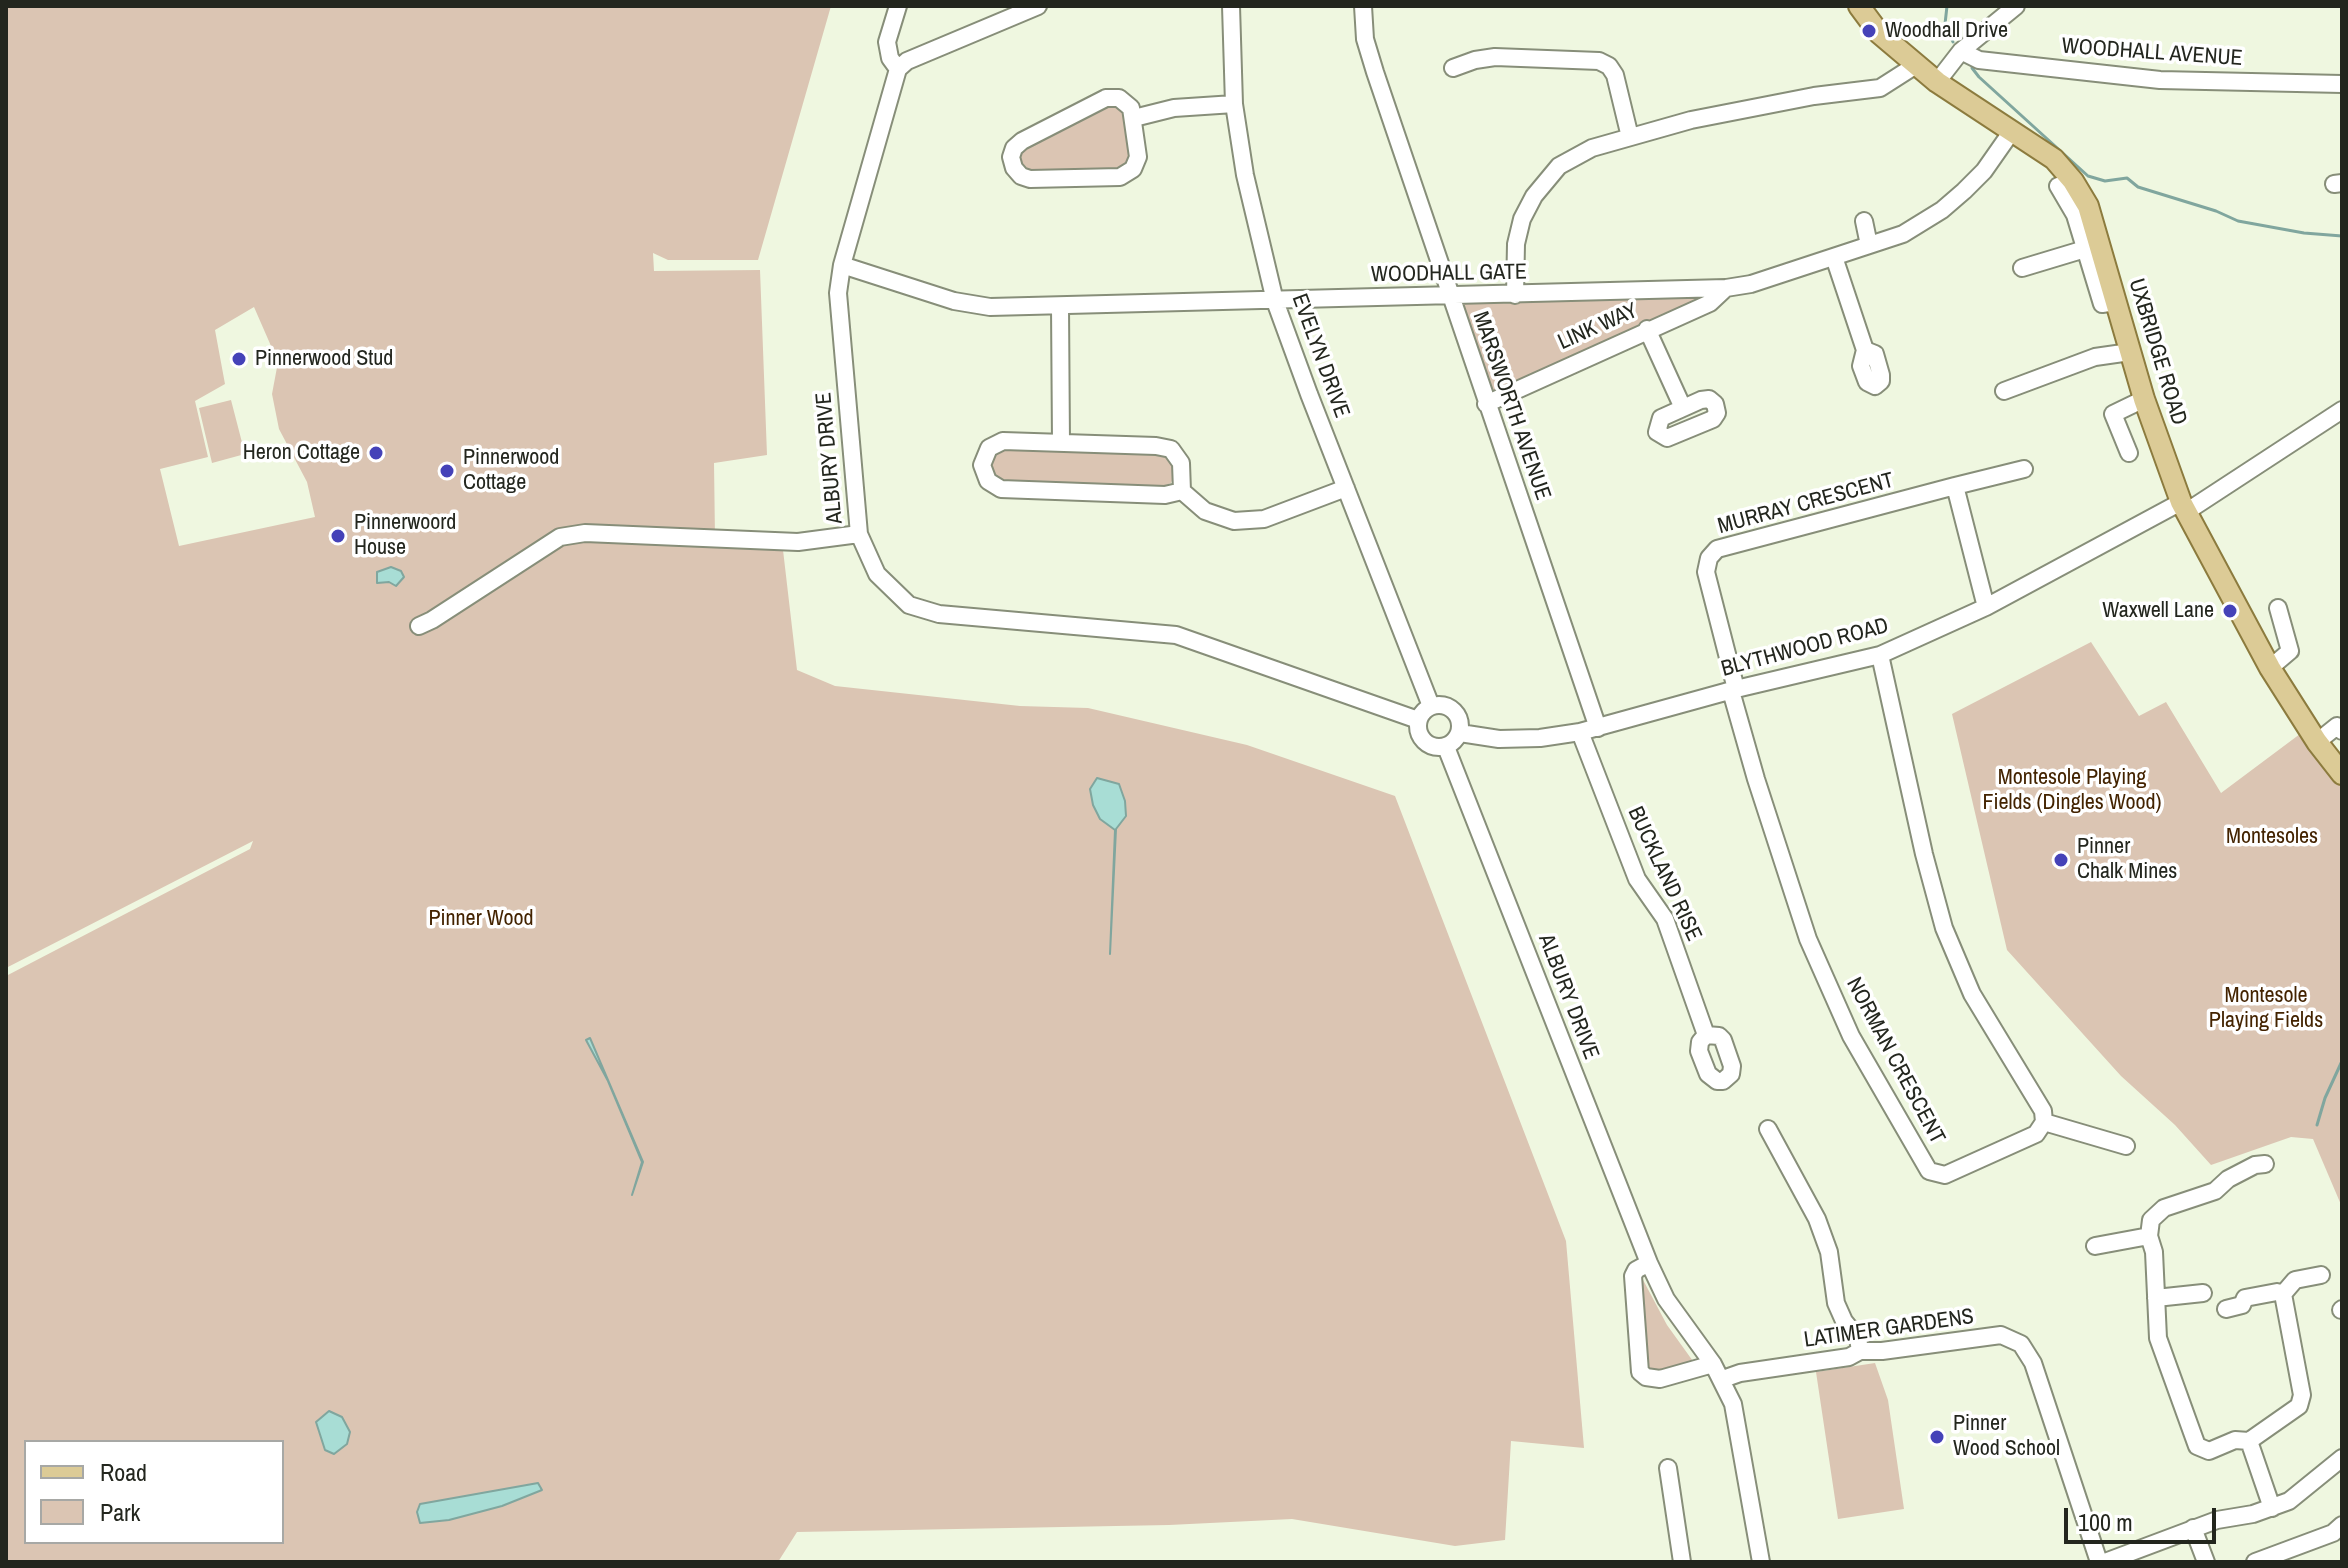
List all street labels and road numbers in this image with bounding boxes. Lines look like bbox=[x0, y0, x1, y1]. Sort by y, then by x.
street label: WOODHALL AVENUE bbox=[2061, 34, 2243, 72]
street label: WOODHALL GATE bbox=[1371, 259, 1527, 289]
street label: UXBRIDGE ROAD bbox=[2122, 276, 2192, 428]
street label: EVELYN DRIVE bbox=[1285, 290, 1355, 422]
street label: LINK WAY bbox=[1554, 298, 1642, 356]
street label: MARSWORTH AVENUE bbox=[1466, 308, 1556, 504]
street label: ALBURY DRIVE bbox=[811, 391, 849, 525]
street label: MURRAY CRESCENT bbox=[1715, 468, 1897, 540]
street label: BLYTHWOOD ROAD bbox=[1718, 613, 1892, 683]
street label: BUCKLAND RISE bbox=[1621, 803, 1707, 945]
street label: ALBURY DRIVE bbox=[1532, 931, 1604, 1063]
street label: NORMAN CRESCENT bbox=[1840, 973, 1950, 1149]
street label: LATIMER GARDENS bbox=[1802, 1304, 1976, 1354]

